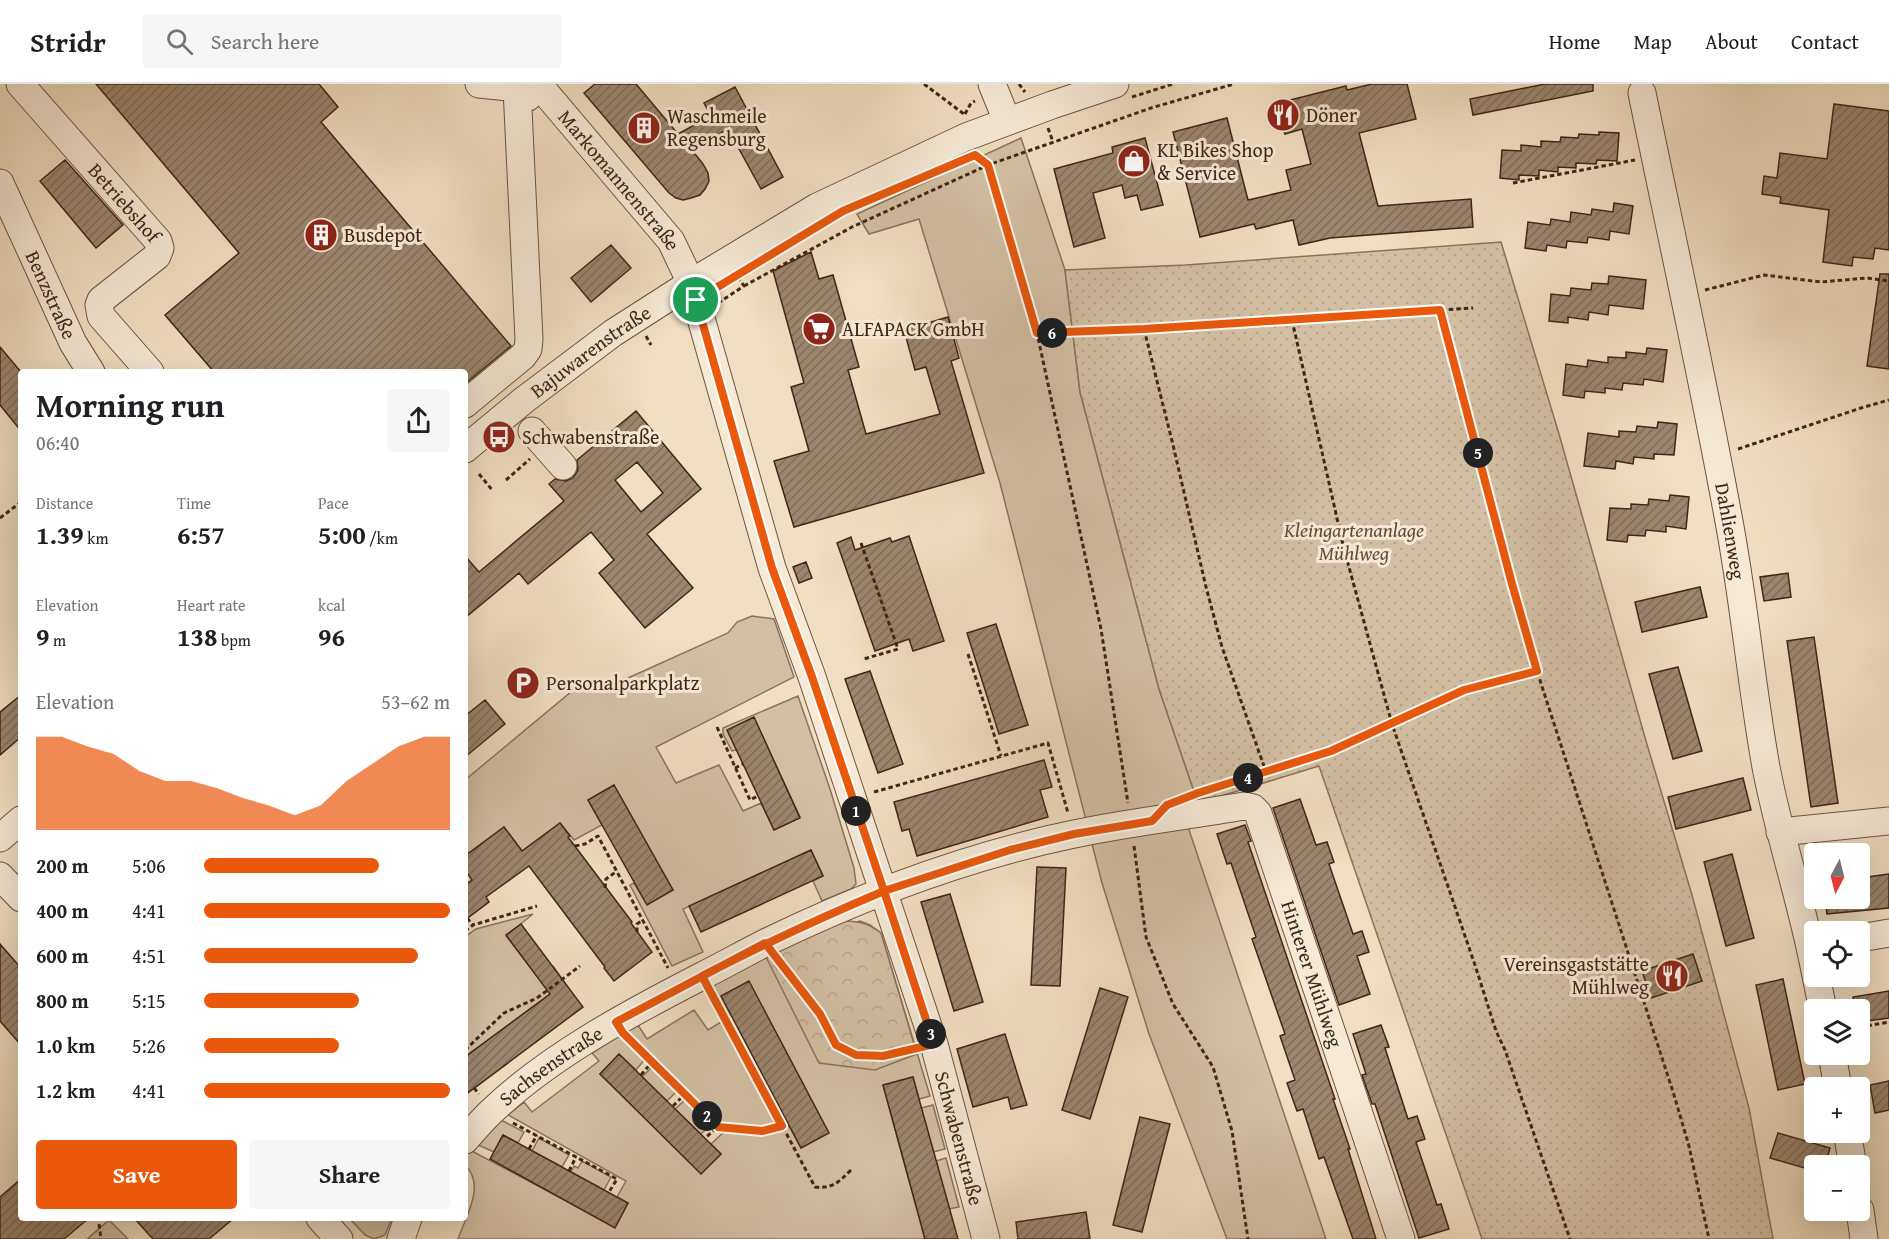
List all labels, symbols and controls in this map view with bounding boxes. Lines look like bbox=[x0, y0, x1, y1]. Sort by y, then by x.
search box bbox=[142, 14, 562, 68]
text: Stridr bbox=[30, 21, 106, 62]
icon: search bbox=[163, 25, 196, 58]
text: Search here bbox=[211, 25, 319, 57]
text: Home bbox=[1549, 26, 1600, 57]
text: Map bbox=[1633, 26, 1672, 57]
text: About bbox=[1705, 26, 1758, 57]
text: Contact bbox=[1791, 26, 1859, 57]
restaurant icon: Döner bbox=[1265, 97, 1301, 133]
place label: Döner bbox=[1306, 100, 1357, 129]
place label: Waschmeile Regensburg bbox=[667, 101, 767, 153]
street label: Markomannenstraße bbox=[552, 103, 688, 255]
building icon: Waschmeile Regensburg bbox=[626, 110, 662, 146]
place label: KL Bikes Shop & Service bbox=[1157, 135, 1274, 187]
shop icon: KL Bikes Shop & Service bbox=[1116, 143, 1152, 179]
street label: Betriebshof bbox=[82, 156, 169, 250]
building icon: Busdepot bbox=[303, 217, 339, 253]
place label: Busdepot bbox=[344, 220, 422, 249]
street label: Benzstraße bbox=[19, 246, 84, 344]
pin bbox=[670, 274, 721, 325]
icon: arrive bbox=[679, 283, 712, 316]
street label: Bajuwarenstraße bbox=[524, 298, 656, 405]
supermarket icon: ALFAPACK GmbH bbox=[801, 311, 837, 347]
place label: ALFAPACK GmbH bbox=[842, 314, 985, 343]
pin: 6 bbox=[1037, 318, 1067, 348]
text: 6 bbox=[1048, 321, 1056, 345]
text: Morning run bbox=[36, 381, 225, 429]
button: share bbox=[387, 389, 450, 452]
bus stop icon: Schwabenstraße bbox=[481, 419, 517, 455]
place label: Schwabenstraße bbox=[522, 422, 660, 451]
text: 06:40 bbox=[36, 428, 79, 457]
pin: 5 bbox=[1463, 438, 1493, 468]
text: 5 bbox=[1474, 441, 1482, 465]
street label: Dahlienweg bbox=[1708, 480, 1754, 582]
text: Distance bbox=[36, 491, 93, 515]
text: Time bbox=[177, 491, 211, 515]
text: Pace bbox=[318, 491, 349, 515]
text: 1.39 bbox=[36, 515, 84, 554]
text: 6:57 bbox=[177, 515, 225, 554]
text: 5:00 bbox=[318, 515, 366, 554]
park label: Kleingartenanlage Mühlweg bbox=[1283, 515, 1424, 567]
text: km bbox=[84, 526, 108, 550]
text: /km bbox=[366, 526, 398, 550]
text: Elevation bbox=[36, 593, 99, 617]
text: Heart rate bbox=[177, 593, 246, 617]
text: kcal bbox=[318, 593, 345, 617]
text: 9 bbox=[36, 617, 49, 656]
text: 138 bbox=[177, 617, 217, 656]
text: 96 bbox=[318, 617, 345, 656]
text: m bbox=[49, 628, 66, 652]
text: bpm bbox=[217, 628, 251, 652]
parking icon: Personalparkplatz bbox=[505, 665, 541, 701]
place label: Personalparkplatz bbox=[546, 668, 699, 697]
text: Elevation bbox=[36, 687, 114, 716]
text: 53–62 m bbox=[381, 687, 450, 716]
pin: 4 bbox=[1233, 763, 1263, 793]
text: 4 bbox=[1244, 766, 1252, 790]
pin: 1 bbox=[841, 796, 871, 826]
text: 1 bbox=[852, 799, 860, 823]
north arrow bbox=[1804, 843, 1870, 909]
map controls bbox=[1804, 843, 1870, 1221]
text: 200 m bbox=[36, 851, 89, 880]
text: 5:06 bbox=[132, 851, 166, 880]
text: 400 m bbox=[36, 896, 89, 925]
text: 4:41 bbox=[132, 896, 166, 925]
street label: Hinterer Mühlweg bbox=[1274, 896, 1351, 1051]
button: locate bbox=[1804, 921, 1870, 987]
text: 600 m bbox=[36, 941, 89, 970]
text: 4:51 bbox=[132, 941, 166, 970]
place label: Vereinsgaststätte Mühlweg bbox=[1503, 949, 1649, 1001]
restaurant icon: Vereinsgaststätte Mühlweg bbox=[1654, 958, 1690, 994]
text: 800 m bbox=[36, 986, 89, 1015]
text: 5:15 bbox=[132, 986, 166, 1015]
button: layers bbox=[1804, 999, 1870, 1065]
street label: Sachsenstraße bbox=[492, 1018, 608, 1112]
pin: 3 bbox=[916, 1019, 946, 1049]
text: 3 bbox=[927, 1022, 935, 1046]
text: 1.0 km bbox=[36, 1031, 95, 1060]
text: 5:26 bbox=[132, 1031, 166, 1060]
street label: Schwabenstraße bbox=[928, 1068, 991, 1208]
text: 1.2 km bbox=[36, 1076, 95, 1105]
text: 4:41 bbox=[132, 1076, 166, 1105]
button: + bbox=[1804, 1077, 1870, 1143]
pin: 2 bbox=[692, 1101, 722, 1131]
text: 2 bbox=[703, 1104, 711, 1128]
button: Save bbox=[36, 1140, 237, 1209]
button: Share bbox=[249, 1140, 450, 1209]
button: − bbox=[1804, 1155, 1870, 1221]

